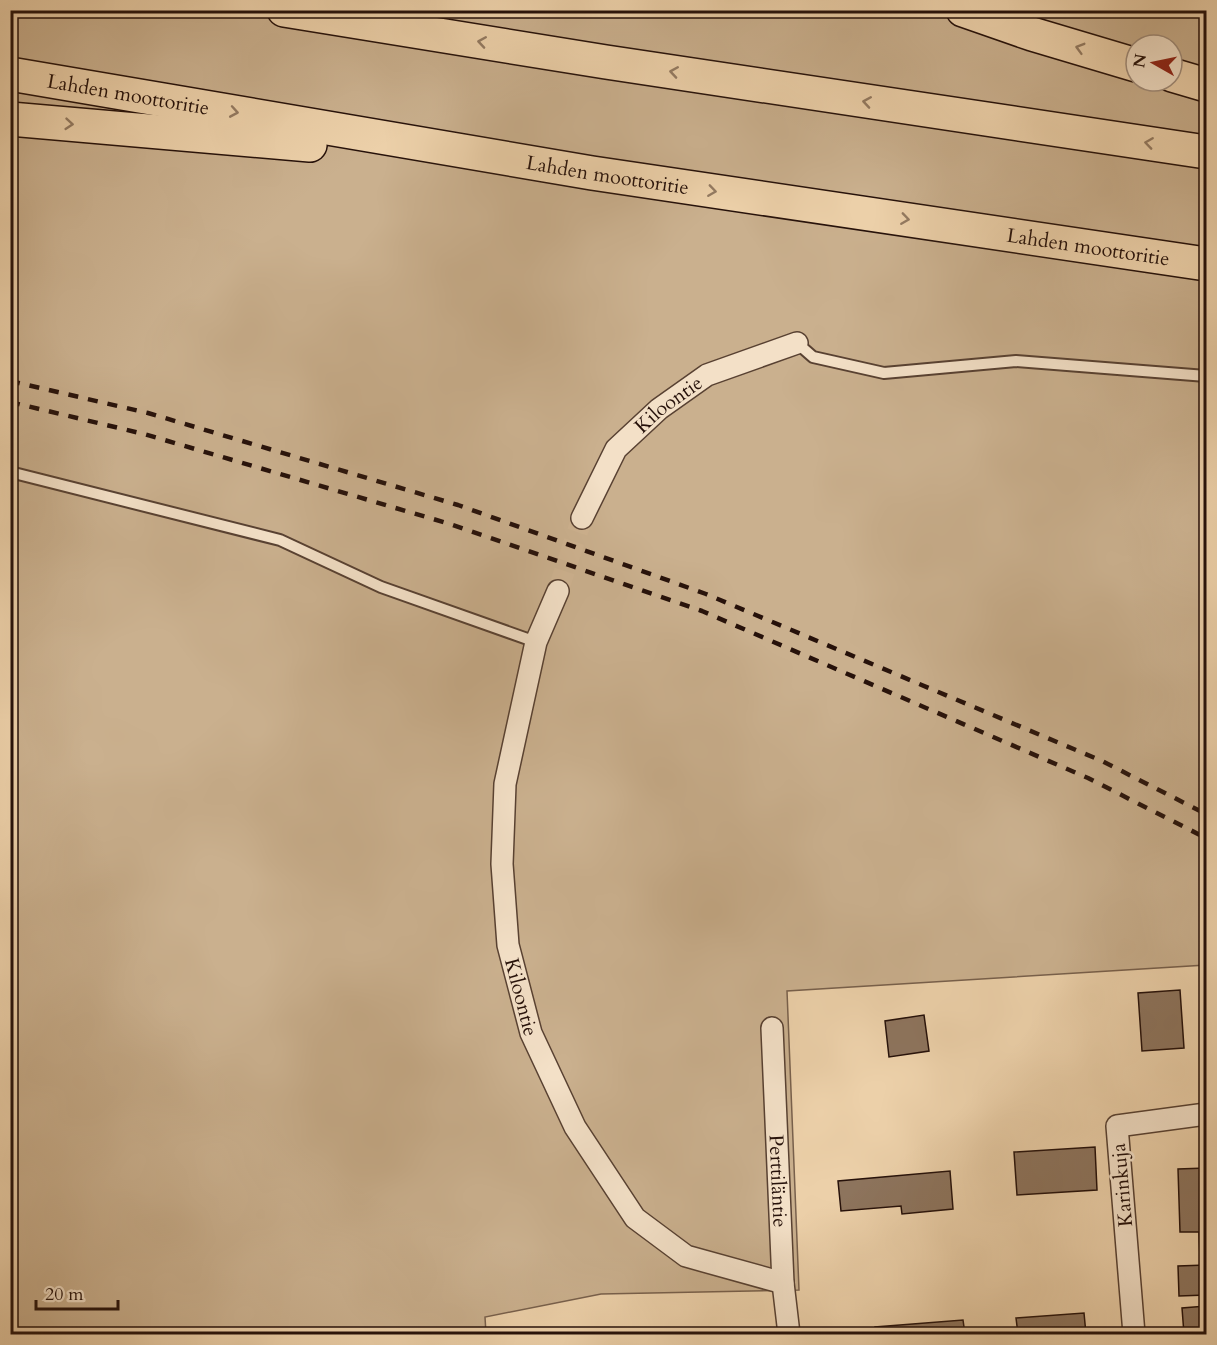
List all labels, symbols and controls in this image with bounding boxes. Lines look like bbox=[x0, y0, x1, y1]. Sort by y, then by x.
north arrow bbox=[1124, 33, 1184, 93]
one-way arrow bbox=[477, 36, 487, 49]
one-way arrow bbox=[1075, 43, 1085, 56]
text: N bbox=[1128, 52, 1152, 69]
street label: Lahden moottoritie bbox=[45, 67, 212, 121]
one-way arrow bbox=[670, 67, 679, 79]
one-way arrow bbox=[862, 96, 872, 108]
one-way arrow bbox=[229, 106, 238, 118]
one-way arrow bbox=[64, 117, 73, 130]
one-way arrow bbox=[1144, 138, 1153, 150]
street label: Lahden moottoritie bbox=[524, 149, 691, 201]
one-way arrow bbox=[708, 184, 717, 196]
one-way arrow bbox=[901, 213, 910, 225]
street label: Lahden moottoritie bbox=[1005, 221, 1171, 272]
street label: Kiloontie bbox=[628, 369, 708, 439]
street label: Kiloontie bbox=[498, 955, 545, 1039]
street label: Perttiläntie bbox=[763, 1134, 794, 1228]
street label: Karinkuja bbox=[1105, 1142, 1139, 1228]
scale bar bbox=[36, 1273, 118, 1311]
text: 20 m bbox=[45, 1282, 84, 1307]

